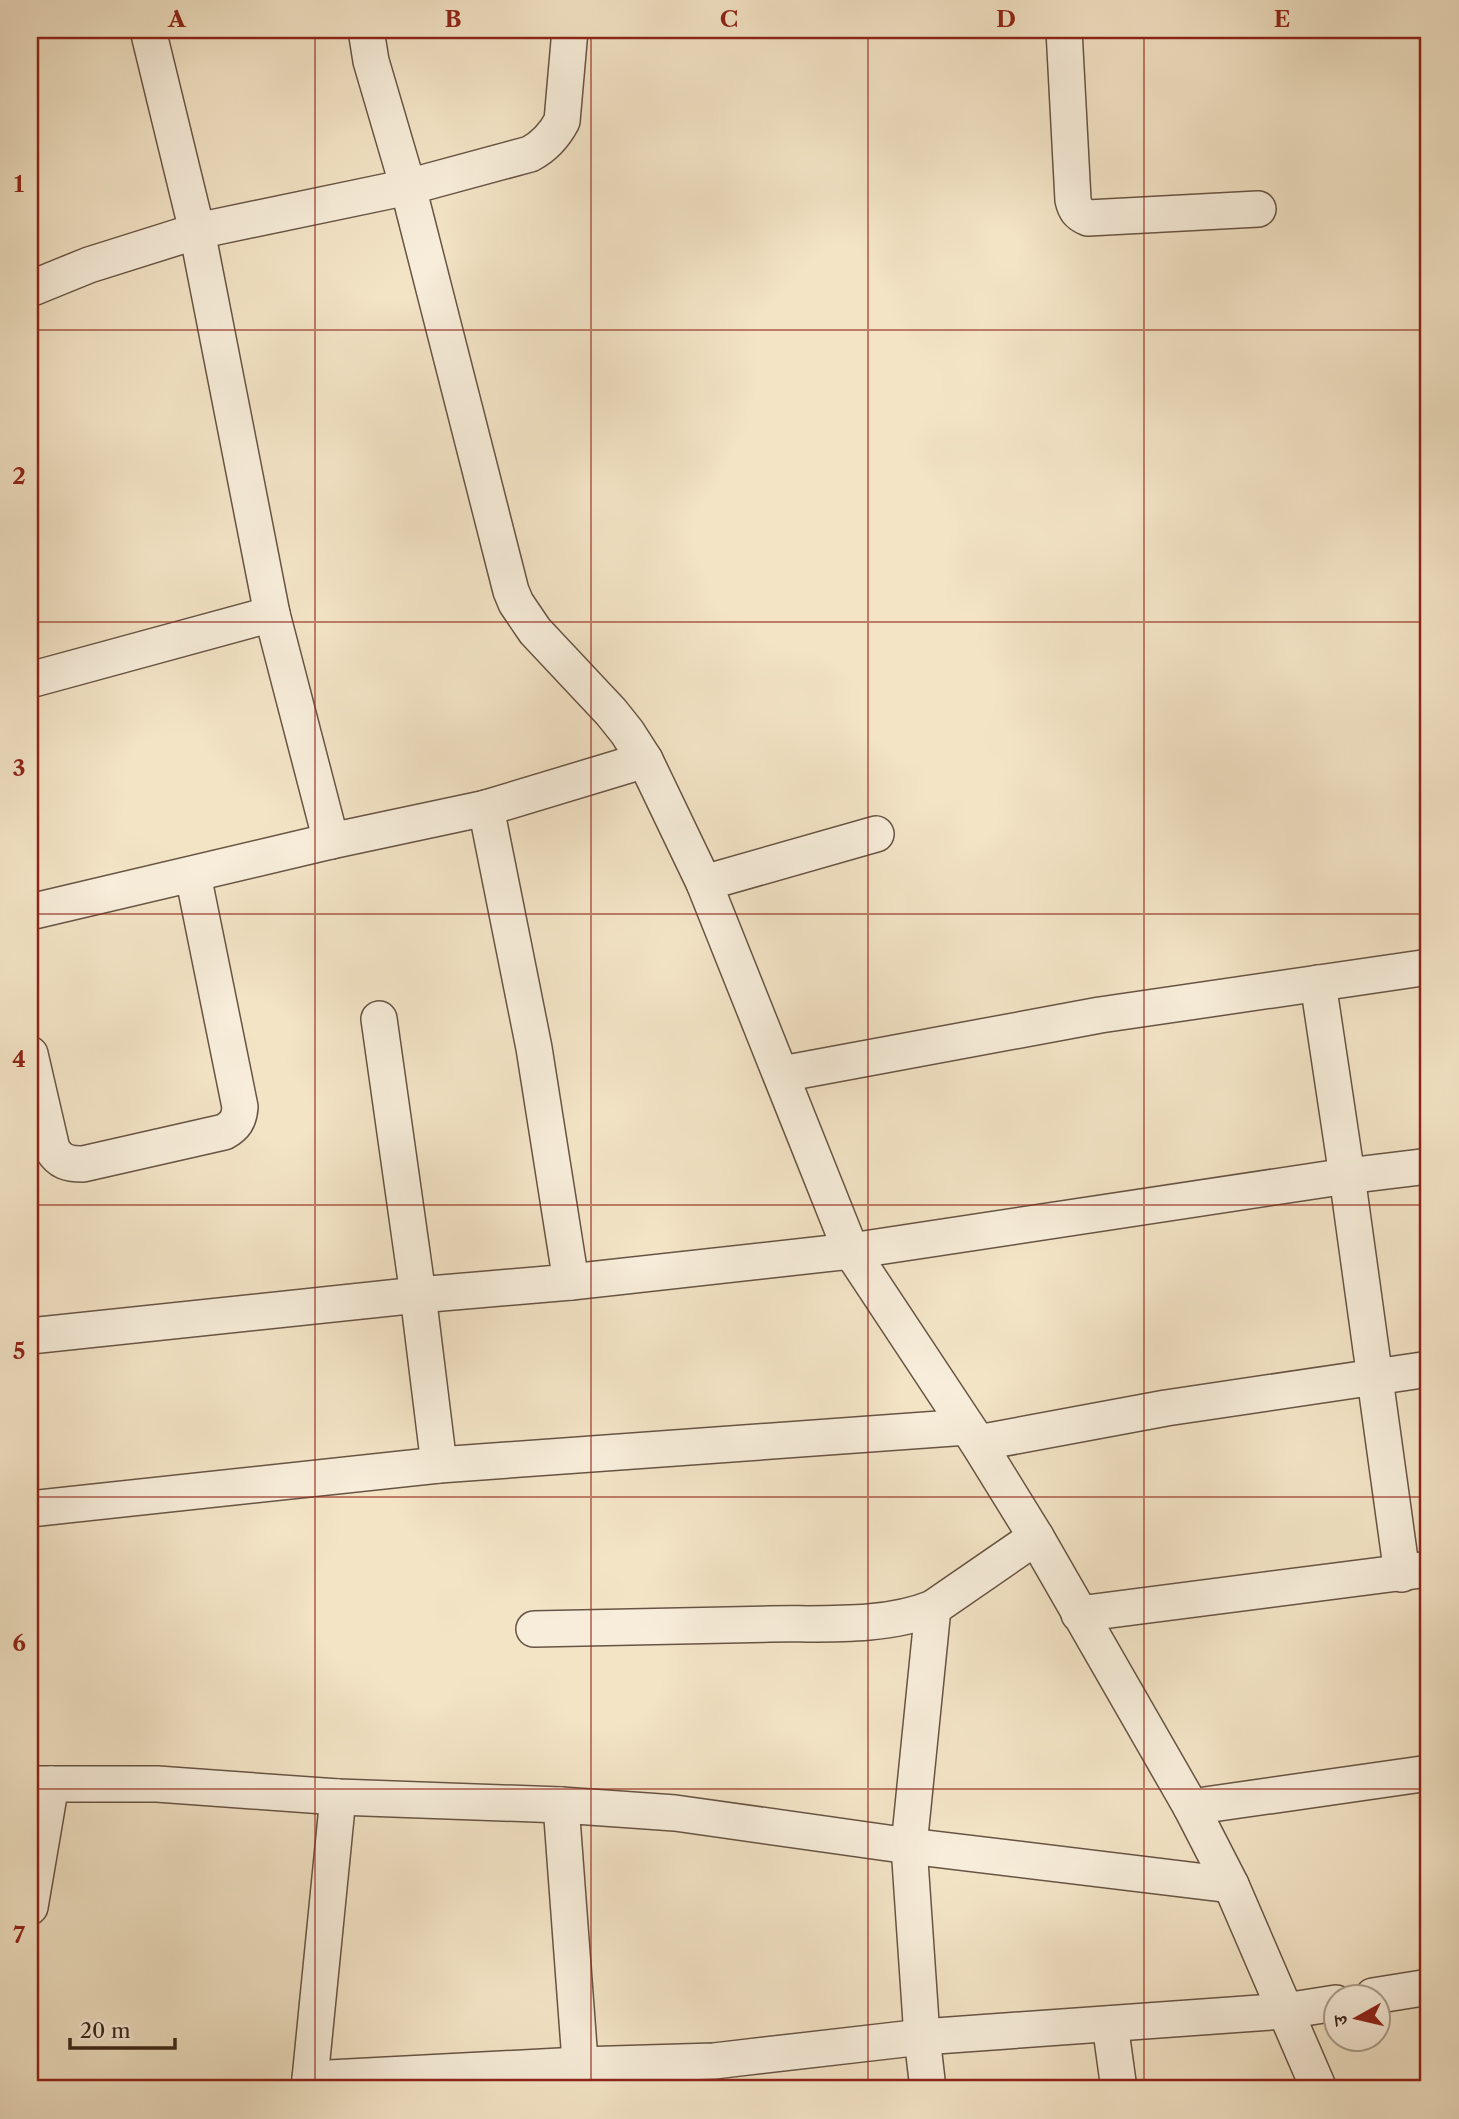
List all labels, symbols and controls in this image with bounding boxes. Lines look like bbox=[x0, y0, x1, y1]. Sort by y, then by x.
text: A bbox=[167, 5, 187, 33]
text: B bbox=[444, 5, 462, 33]
text: C bbox=[720, 5, 738, 33]
text: D bbox=[996, 5, 1016, 33]
text: E bbox=[1274, 5, 1290, 33]
text: 1 bbox=[14, 170, 25, 198]
text: 2 bbox=[12, 462, 26, 490]
text: 3 bbox=[13, 754, 26, 782]
text: 4 bbox=[12, 1045, 26, 1073]
text: 5 bbox=[13, 1337, 25, 1365]
text: 6 bbox=[12, 1629, 26, 1657]
text: 7 bbox=[13, 1921, 25, 1949]
north arrow bbox=[1322, 1982, 1392, 2052]
scale bar bbox=[70, 2007, 175, 2051]
text: उ bbox=[1328, 2013, 1353, 2029]
text: 20 m bbox=[80, 2018, 131, 2043]

